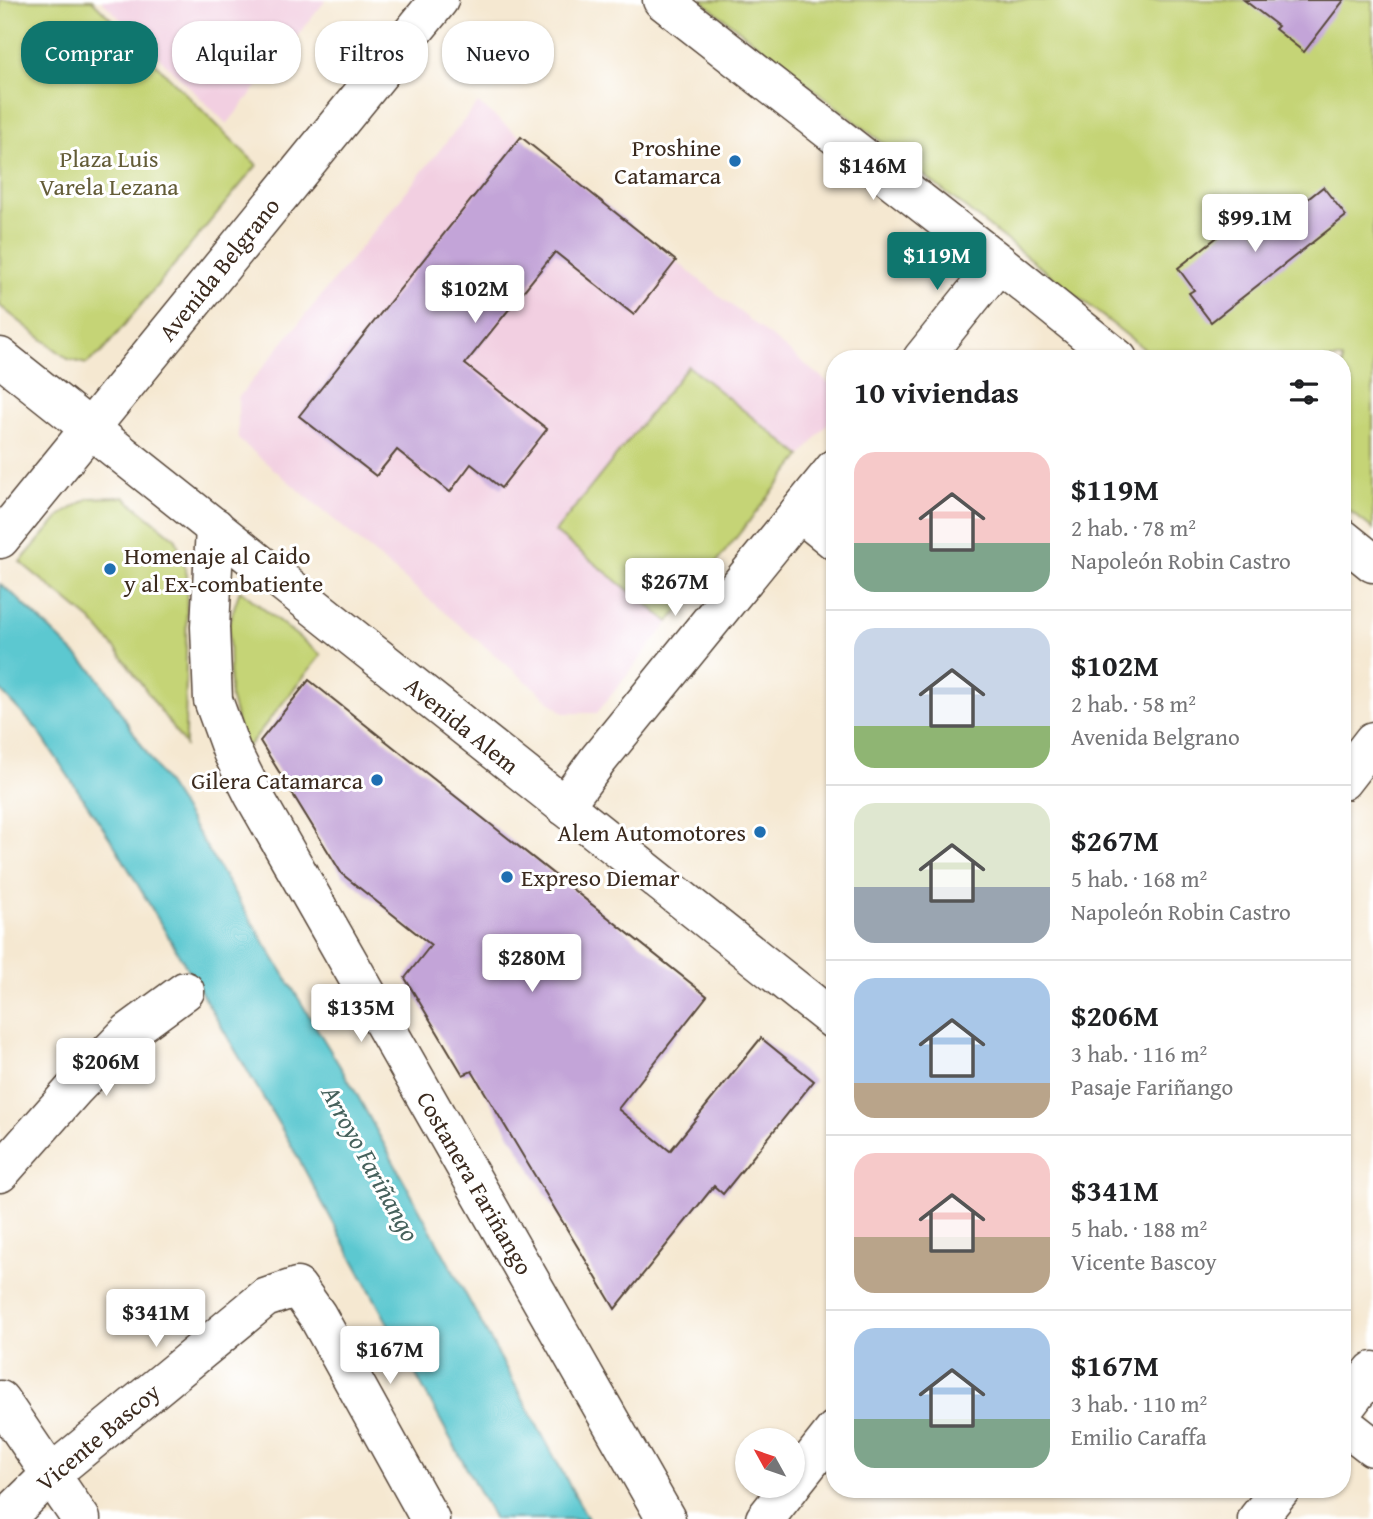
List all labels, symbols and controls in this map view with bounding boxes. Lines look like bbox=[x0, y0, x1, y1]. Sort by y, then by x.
chip: Comprar bbox=[21, 21, 158, 84]
chip: Alquilar bbox=[172, 21, 301, 84]
chip: Filtros bbox=[315, 21, 428, 84]
chip: Nuevo bbox=[442, 21, 554, 84]
place label: Proshine Catamarca bbox=[614, 130, 722, 193]
park label: Plaza Luis Varela Lezana bbox=[39, 141, 179, 204]
pin: $146M bbox=[824, 142, 922, 202]
text: $146M bbox=[839, 148, 907, 181]
marker: Proshine Catamarca bbox=[727, 153, 743, 169]
street label: Avenida Belgrano bbox=[150, 190, 288, 348]
pin: $99.1M bbox=[1198, 194, 1312, 254]
text: $99.1M bbox=[1218, 200, 1292, 233]
pin: $119M bbox=[888, 232, 986, 292]
text: $119M bbox=[903, 238, 971, 271]
pin: $102M bbox=[426, 266, 524, 325]
text: $102M bbox=[441, 271, 509, 304]
text: 10 viviendas bbox=[854, 370, 1019, 414]
icon: filters bbox=[1285, 373, 1323, 411]
text: $119M bbox=[1071, 467, 1159, 511]
icon: home bbox=[910, 480, 994, 564]
text: 2 hab. · 78 m² bbox=[1071, 511, 1196, 544]
place label: Homenaje al Caido y al Ex-combatiente bbox=[123, 538, 323, 601]
text: Napoleón Robin Castro bbox=[1071, 544, 1291, 577]
pin: $267M bbox=[626, 558, 724, 618]
marker: Homenaje al Caido y al Ex-combatiente bbox=[102, 561, 118, 577]
text: $267M bbox=[641, 564, 709, 597]
text: $102M bbox=[1071, 643, 1159, 687]
icon: home bbox=[910, 656, 994, 740]
street label: Avenida Alem bbox=[397, 668, 527, 782]
text: 2 hab. · 58 m² bbox=[1071, 687, 1196, 720]
text: Avenida Belgrano bbox=[1071, 720, 1240, 753]
place label: Gilera Catamarca bbox=[191, 763, 364, 798]
marker: Gilera Catamarca bbox=[369, 772, 385, 788]
place label: Alem Automotores bbox=[557, 815, 746, 850]
text: $267M bbox=[1071, 818, 1159, 862]
marker: Alem Automotores bbox=[752, 824, 768, 840]
icon: home bbox=[910, 831, 994, 915]
place label: Expreso Diemar bbox=[521, 860, 680, 895]
text: 5 hab. · 168 m² bbox=[1071, 862, 1207, 895]
marker: Expreso Diemar bbox=[499, 869, 515, 885]
text: Napoleón Robin Castro bbox=[1071, 895, 1291, 928]
pin: $280M bbox=[483, 934, 581, 994]
text: $280M bbox=[498, 940, 566, 973]
pin: $135M bbox=[312, 984, 410, 1044]
text: $135M bbox=[327, 990, 395, 1023]
text: $206M bbox=[1071, 993, 1159, 1037]
icon: home bbox=[910, 1006, 994, 1090]
text: 3 hab. · 116 m² bbox=[1071, 1037, 1207, 1070]
pin: $206M bbox=[57, 1038, 155, 1098]
text: $206M bbox=[72, 1044, 140, 1077]
text: Pasaje Fariñango bbox=[1071, 1070, 1233, 1103]
water label: Arroyo Fariñango bbox=[311, 1077, 430, 1248]
street label: Costanera Fariñango bbox=[408, 1085, 542, 1281]
text: $341M bbox=[1071, 1168, 1159, 1212]
icon: home bbox=[910, 1181, 994, 1265]
text: 5 hab. · 188 m² bbox=[1071, 1212, 1207, 1245]
text: Vicente Bascoy bbox=[1071, 1245, 1217, 1278]
pin: $341M bbox=[107, 1290, 205, 1349]
text: $341M bbox=[122, 1295, 190, 1328]
pin: $167M bbox=[341, 1326, 439, 1386]
text: $167M bbox=[356, 1332, 424, 1365]
text: $167M bbox=[1071, 1343, 1159, 1387]
icon: home bbox=[910, 1356, 994, 1440]
street label: Vicente Bascoy bbox=[28, 1375, 168, 1499]
text: 3 hab. · 110 m² bbox=[1071, 1387, 1207, 1420]
text: Emilio Caraffa bbox=[1071, 1420, 1207, 1453]
north arrow bbox=[735, 1428, 805, 1498]
map controls bbox=[735, 1428, 805, 1498]

